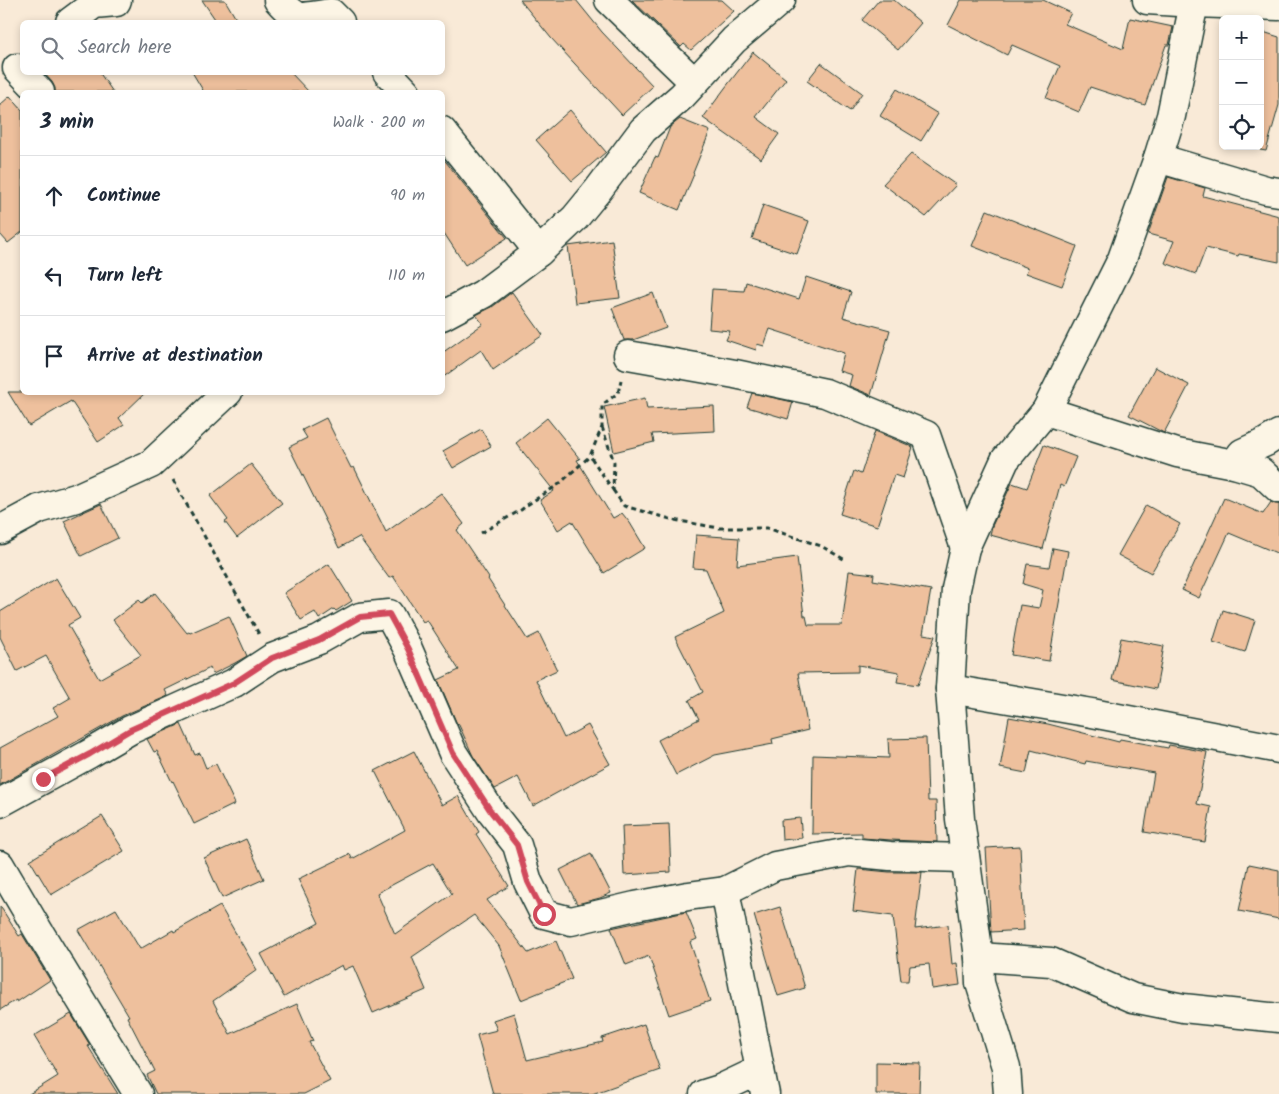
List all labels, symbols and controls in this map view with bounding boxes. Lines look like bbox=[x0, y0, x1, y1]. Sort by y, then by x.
map controls bbox=[1219, 15, 1264, 150]
button: + bbox=[1219, 15, 1264, 60]
search box bbox=[20, 20, 445, 75]
text: Search here bbox=[78, 33, 172, 63]
icon: search bbox=[38, 34, 66, 62]
button: − bbox=[1219, 60, 1264, 105]
button: locate bbox=[1219, 105, 1264, 150]
text: 3 min bbox=[40, 106, 94, 139]
text: Walk · 200 m bbox=[332, 110, 425, 135]
text: Continue bbox=[87, 181, 160, 211]
icon: ahead bbox=[40, 182, 68, 210]
text: 90 m bbox=[390, 183, 425, 208]
text: Turn left bbox=[87, 261, 162, 291]
icon: left bbox=[40, 262, 68, 290]
text: 110 m bbox=[388, 263, 425, 288]
text: Arrive at destination bbox=[87, 341, 263, 371]
icon: arrive bbox=[40, 342, 68, 370]
route end bbox=[32, 768, 55, 791]
route start bbox=[533, 903, 556, 926]

